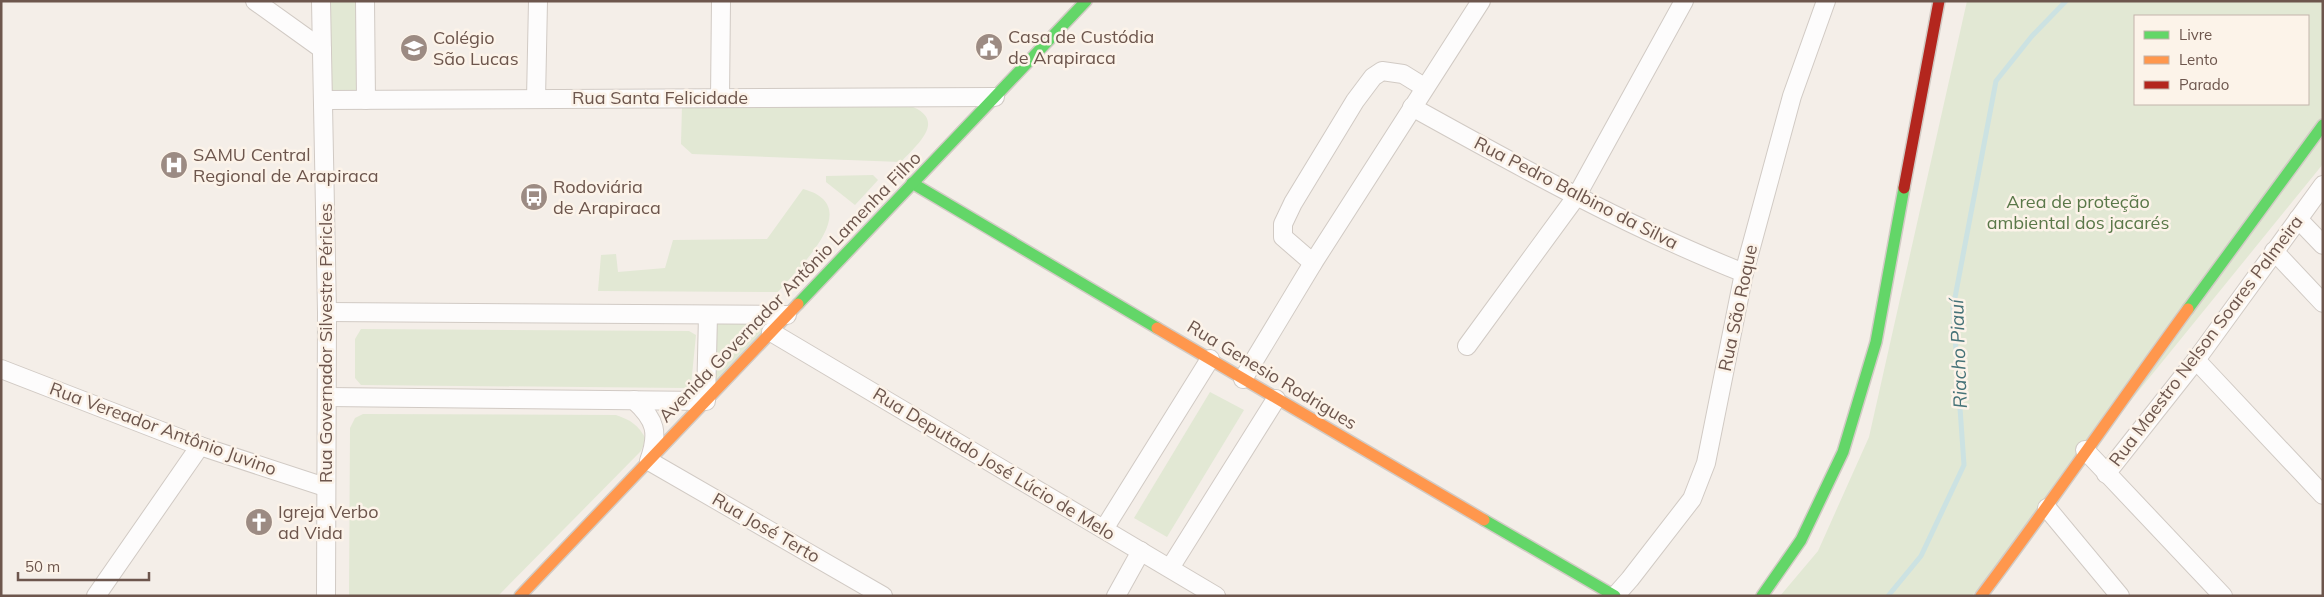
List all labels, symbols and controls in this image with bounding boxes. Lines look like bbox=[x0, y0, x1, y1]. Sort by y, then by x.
legend bbox=[2134, 15, 2309, 105]
place label: Casa de Custódia de Arapiraca bbox=[1008, 25, 1154, 69]
text: Livre bbox=[2179, 25, 2212, 44]
place label: Colégio São Lucas bbox=[433, 26, 519, 70]
public building icon: Casa de Custódia de Arapiraca bbox=[974, 32, 1004, 62]
school or university icon: Colégio São Lucas bbox=[399, 33, 429, 63]
text: Lento bbox=[2179, 50, 2218, 69]
text: Parado bbox=[2179, 75, 2229, 94]
street label: Rua Santa Felicidade bbox=[572, 86, 748, 109]
street label: Rua Pedro Balbino da Silva bbox=[1470, 131, 1682, 254]
place label: SAMU Central Regional de Arapiraca bbox=[193, 143, 379, 187]
street label: Avenida Governador Antônio Lamenha Filho bbox=[653, 146, 926, 427]
hospital icon: SAMU Central Regional de Arapiraca bbox=[159, 150, 189, 180]
place label: Rodoviária de Arapiraca bbox=[553, 175, 661, 219]
bus stop icon: Rodoviária de Arapiraca bbox=[519, 182, 549, 212]
park label: Area de proteção ambiental dos jacarés bbox=[1987, 190, 2169, 234]
street label: Rua Governador Silvestre Péricles bbox=[314, 203, 337, 483]
street label: Rua Maestro Nelson Soares Palmeira bbox=[2104, 211, 2308, 471]
street label: Rua São Roque bbox=[1713, 242, 1762, 373]
water label: Riacho Piauí bbox=[1944, 297, 1972, 409]
street label: Rua Genesio Rodrigues bbox=[1183, 315, 1361, 434]
street label: Rua Vereador Antônio Juvino bbox=[46, 377, 280, 480]
street label: Rua Deputado José Lúcio de Melo bbox=[869, 382, 1120, 545]
street label: Rua José Terto bbox=[708, 487, 824, 568]
place label: Igreja Verbo ad Vida bbox=[278, 500, 378, 544]
church icon: Igreja Verbo ad Vida bbox=[244, 507, 274, 537]
scale bar bbox=[18, 550, 149, 582]
text: 50 m bbox=[25, 557, 60, 576]

